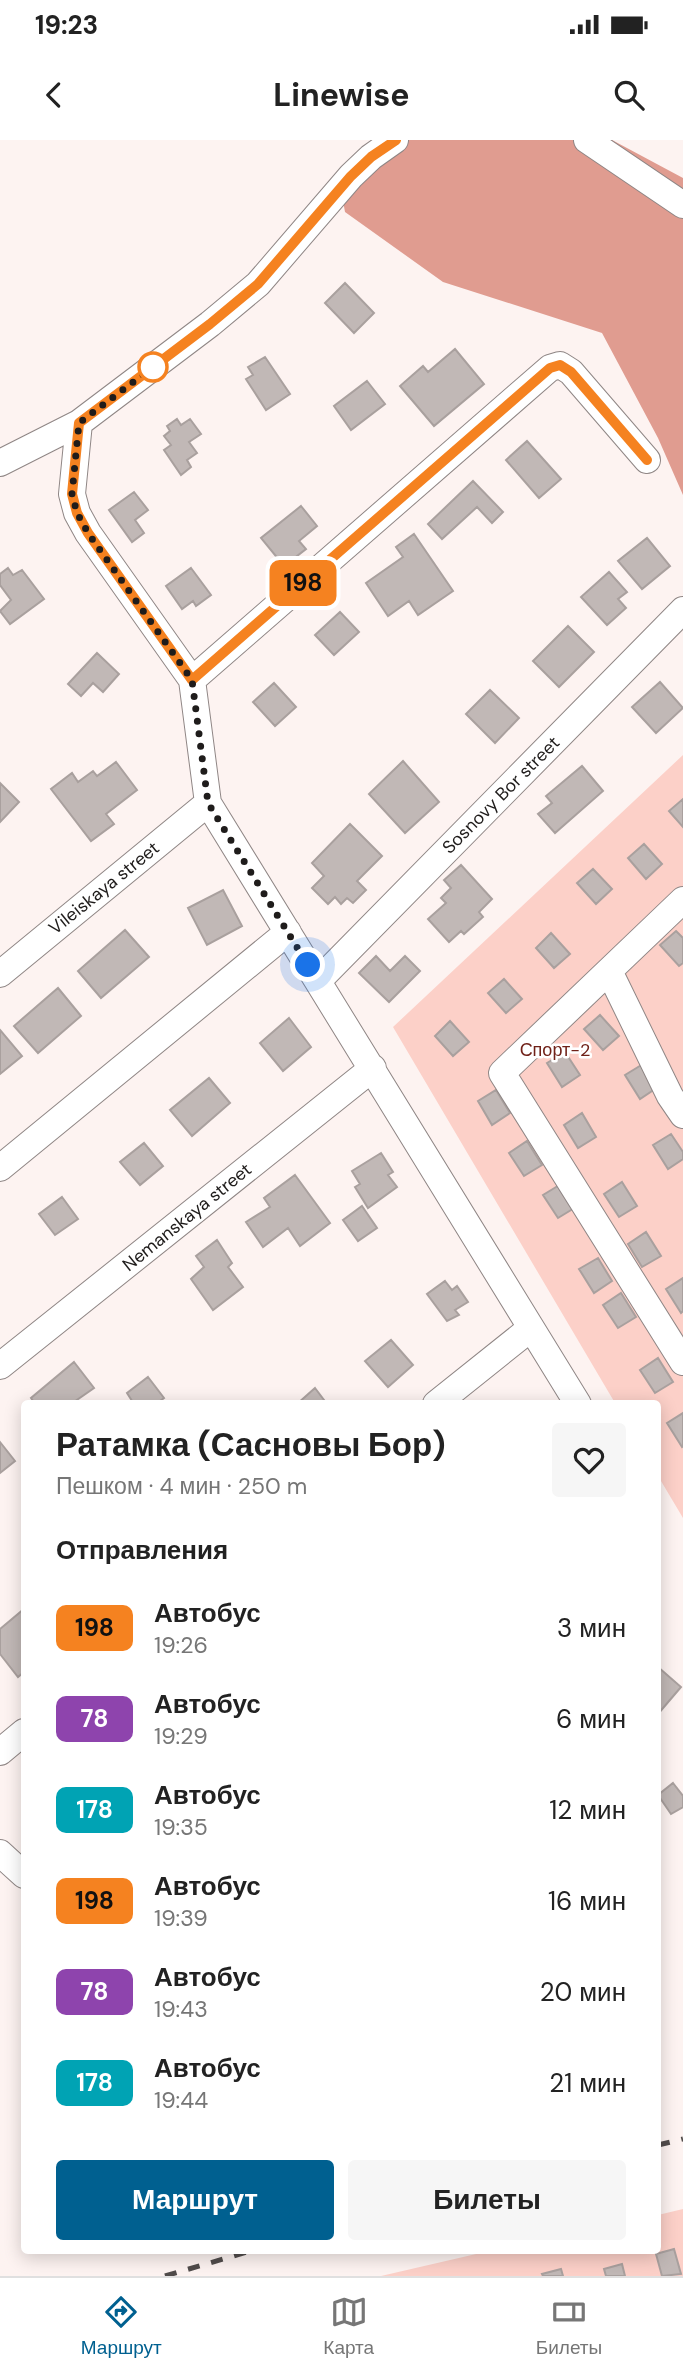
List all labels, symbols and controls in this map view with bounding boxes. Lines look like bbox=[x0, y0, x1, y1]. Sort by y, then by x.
text: 19:23 bbox=[35, 8, 98, 42]
text: Linewise bbox=[273, 74, 410, 116]
icon: back bbox=[35, 76, 73, 114]
icon: search bbox=[610, 76, 648, 114]
unlabelled marker bbox=[138, 352, 168, 382]
line badge: 198 bbox=[263, 560, 343, 606]
text: 198 bbox=[284, 567, 323, 598]
street label: Sosnovy Bor street bbox=[437, 731, 565, 859]
street label: Vileiskaya street bbox=[44, 836, 164, 940]
your location bbox=[290, 947, 325, 982]
park label: Спорт-2 bbox=[520, 1038, 590, 1062]
street label: Nemanskaya street bbox=[117, 1157, 257, 1277]
text: Ратамка (Сасновы Бор) bbox=[56, 1423, 446, 1466]
button: heart bbox=[552, 1423, 626, 1497]
text: Пешком · 4 мин · 250 m bbox=[56, 1471, 307, 1501]
text: Отправления bbox=[56, 1533, 228, 1567]
text: Автобус bbox=[154, 1596, 261, 1630]
text: 3 мин bbox=[557, 1611, 626, 1645]
text: 198 bbox=[75, 1612, 114, 1643]
text: 19:26 bbox=[154, 1630, 208, 1660]
text: Автобус bbox=[154, 1687, 261, 1721]
text: 6 мин bbox=[556, 1702, 626, 1736]
text: 78 bbox=[81, 1703, 108, 1734]
text: 19:29 bbox=[154, 1721, 208, 1751]
text: Автобус bbox=[154, 1778, 261, 1812]
text: 12 мин bbox=[549, 1793, 626, 1827]
text: 178 bbox=[76, 1794, 113, 1825]
text: 19:35 bbox=[154, 1812, 208, 1842]
text: Автобус bbox=[154, 1869, 261, 1903]
text: 16 мин bbox=[548, 1884, 626, 1918]
text: 198 bbox=[75, 1885, 114, 1916]
text: 19:39 bbox=[154, 1903, 208, 1933]
text: Автобус bbox=[154, 1960, 261, 1994]
text: 20 мин bbox=[540, 1975, 626, 2009]
text: 78 bbox=[81, 1976, 108, 2007]
text: 19:43 bbox=[154, 1994, 208, 2024]
text: Автобус bbox=[154, 2051, 261, 2085]
text: 21 мин bbox=[549, 2066, 626, 2100]
text: 178 bbox=[76, 2067, 113, 2098]
text: 19:44 bbox=[154, 2085, 208, 2115]
button: Маршрут bbox=[56, 2160, 334, 2240]
button: Билеты bbox=[348, 2160, 626, 2240]
tab: Маршрут bbox=[81, 2293, 162, 2360]
tab: Карта bbox=[323, 2293, 374, 2360]
tab: Билеты bbox=[536, 2293, 602, 2360]

